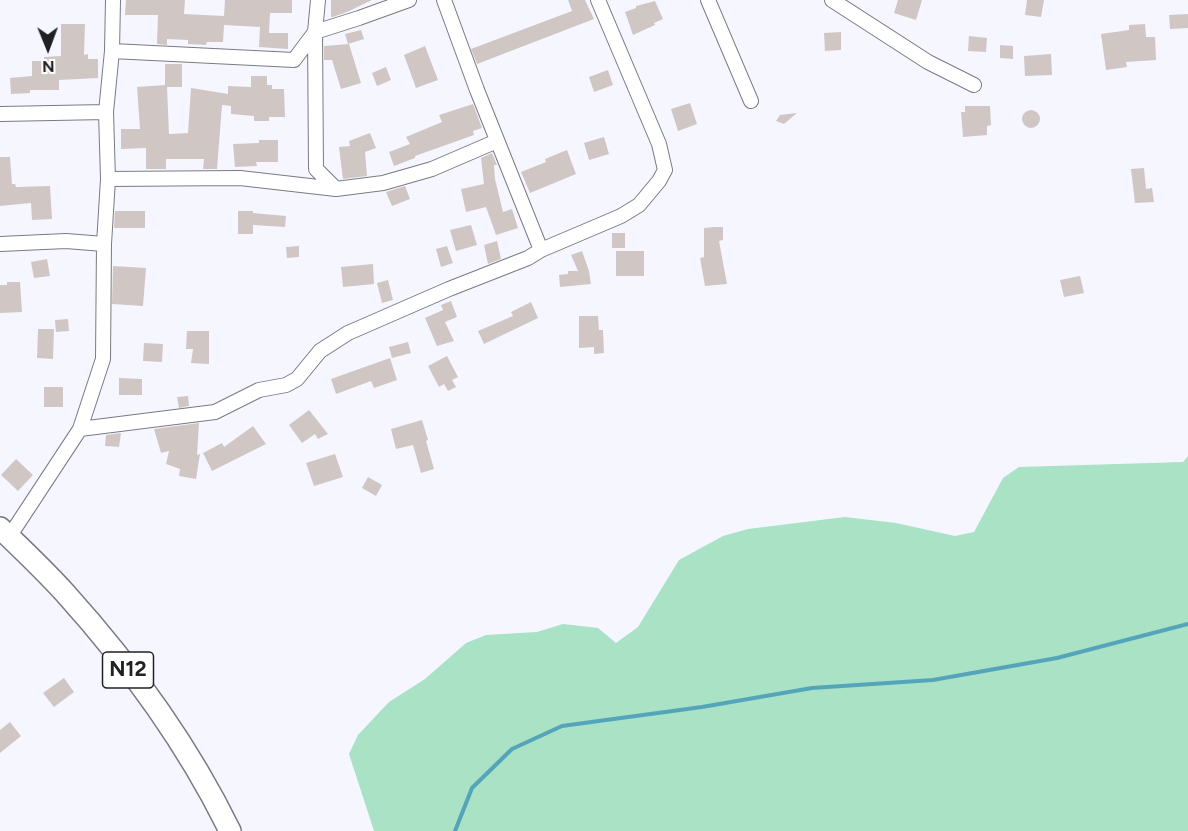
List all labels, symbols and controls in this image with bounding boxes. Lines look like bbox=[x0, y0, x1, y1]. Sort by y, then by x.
north arrow bbox=[18, 18, 78, 78]
text: N bbox=[42, 57, 55, 76]
road number: N12 bbox=[102, 652, 154, 688]

